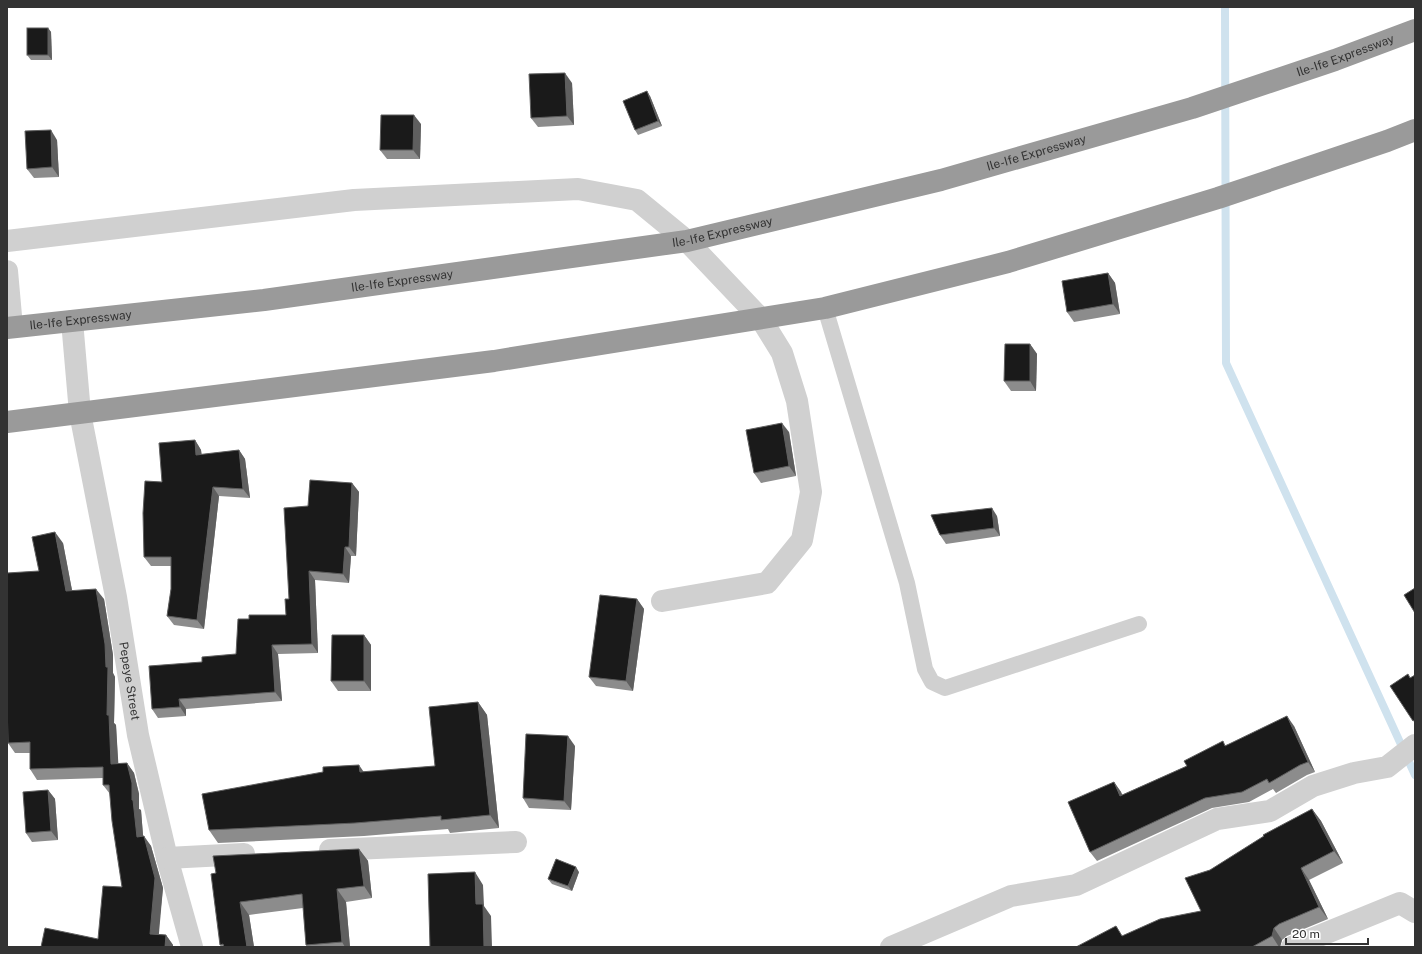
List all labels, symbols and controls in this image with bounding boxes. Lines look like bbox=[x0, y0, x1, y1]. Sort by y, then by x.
street label: Ile-Ife Expressway bbox=[1295, 31, 1397, 79]
street label: Ile-Ife Expressway bbox=[985, 132, 1088, 174]
street label: Ile-Ife Expressway bbox=[671, 214, 775, 250]
street label: Ile-Ife Expressway bbox=[350, 267, 455, 295]
street label: Ile-Ife Expressway bbox=[29, 307, 133, 333]
street label: Pepeye Street bbox=[116, 641, 143, 722]
scale bar bbox=[1286, 920, 1368, 946]
text: 20 m bbox=[1292, 927, 1320, 941]

